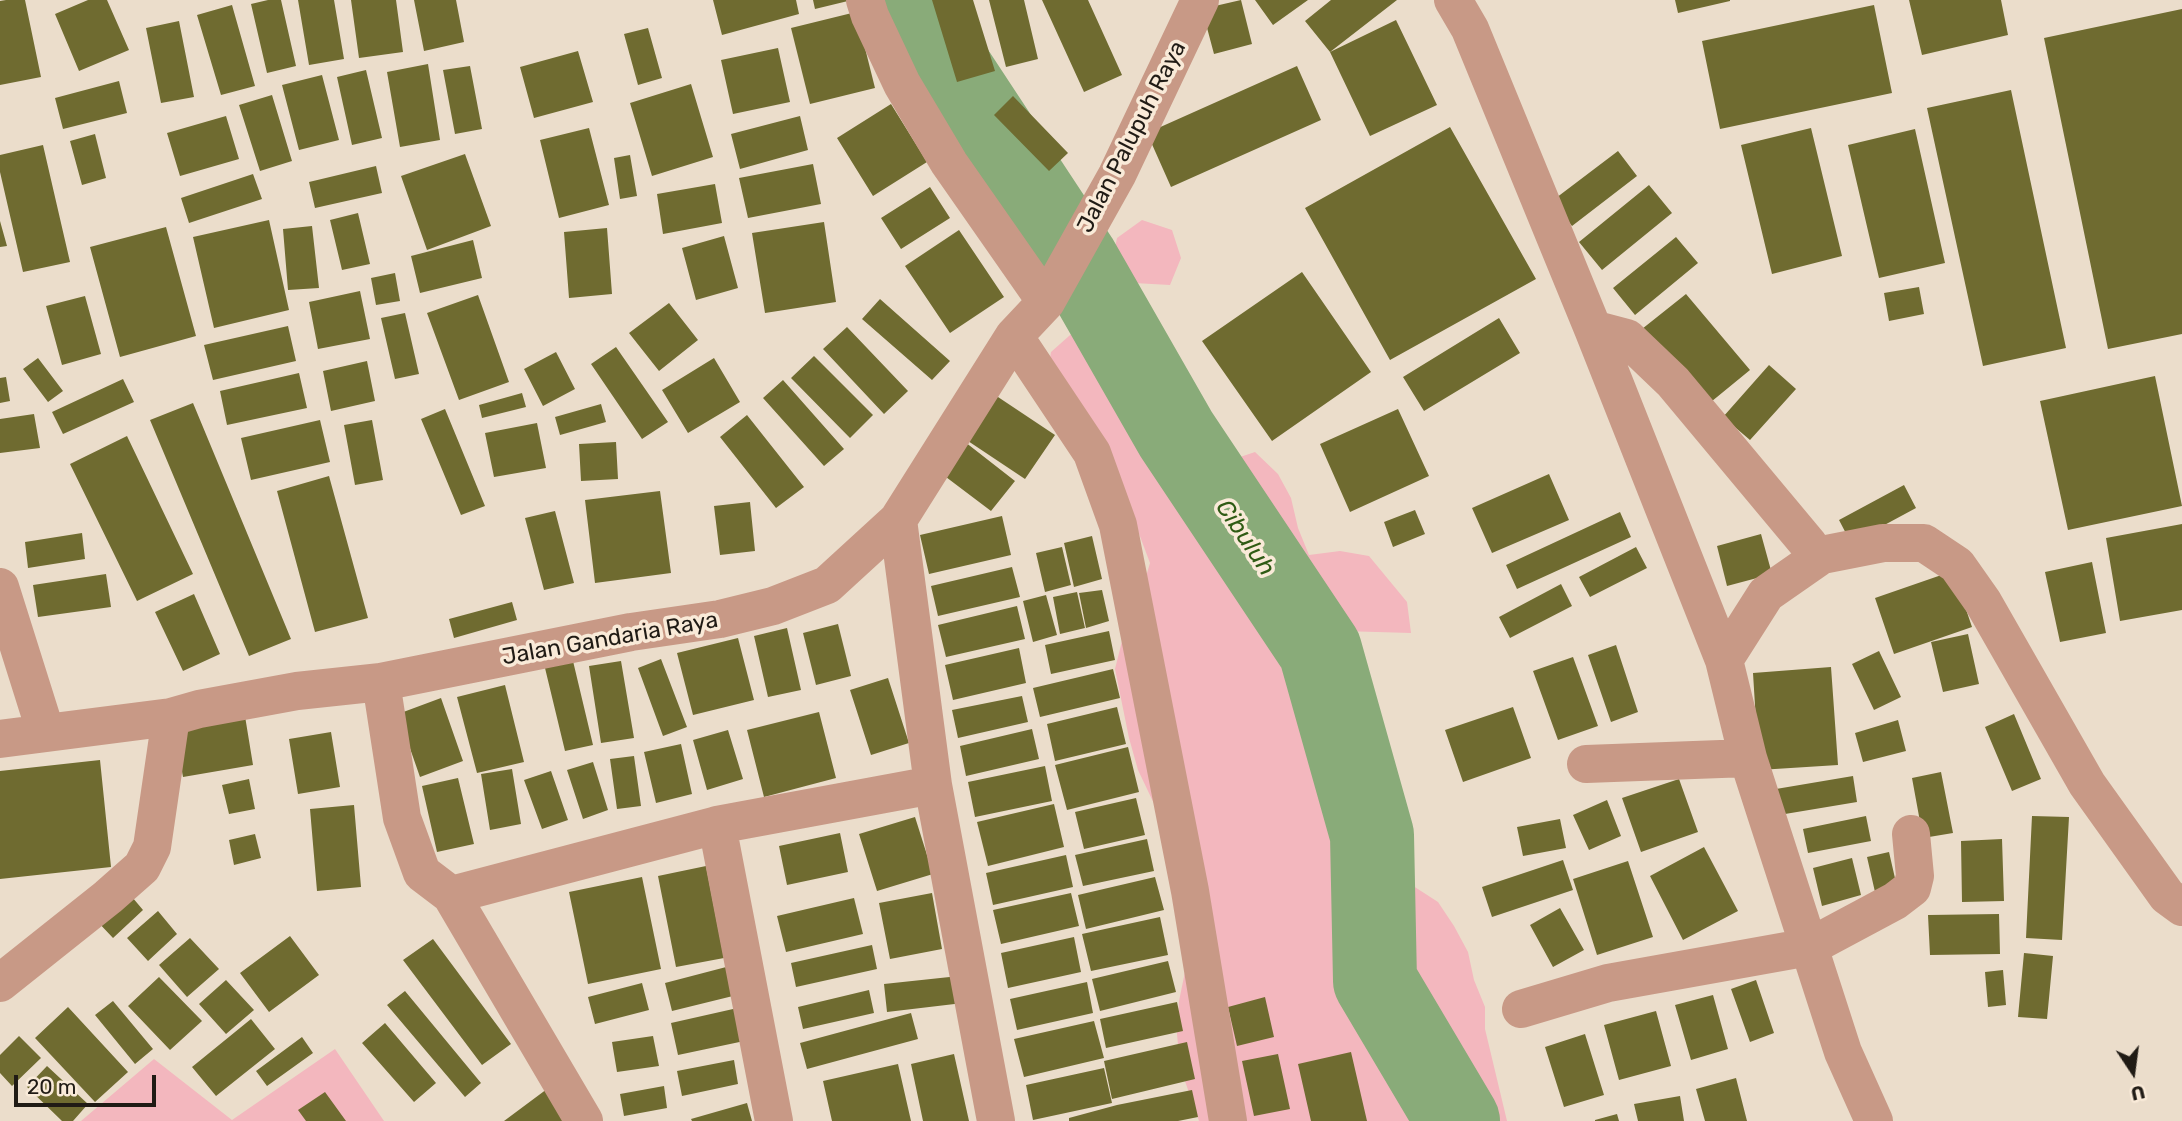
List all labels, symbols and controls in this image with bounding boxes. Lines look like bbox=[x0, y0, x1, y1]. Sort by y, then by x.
street label: Jalan Palupuh Raya bbox=[1072, 37, 1192, 237]
water label: Cibuluh bbox=[1209, 494, 1281, 582]
street label: Jalan Gandaria Raya bbox=[500, 606, 720, 672]
north arrow bbox=[2098, 1037, 2168, 1107]
scale bar bbox=[18, 1062, 159, 1106]
text: 20 m bbox=[27, 1074, 76, 1099]
text: U bbox=[2129, 1080, 2147, 1106]

